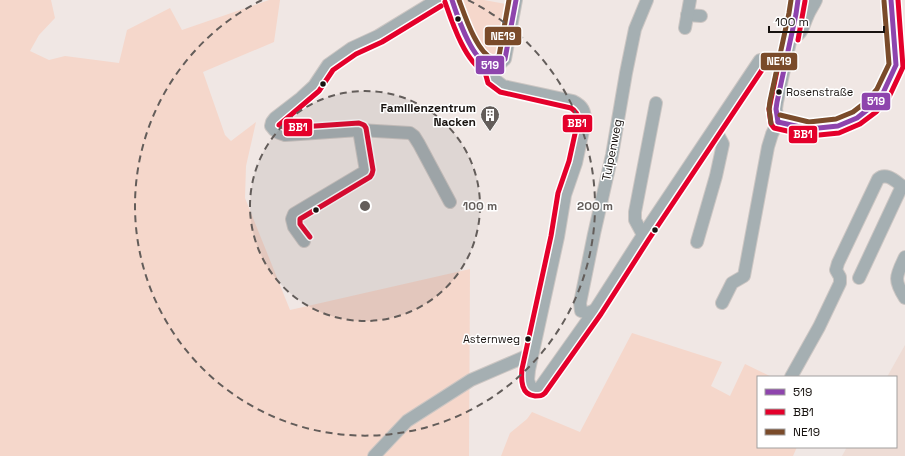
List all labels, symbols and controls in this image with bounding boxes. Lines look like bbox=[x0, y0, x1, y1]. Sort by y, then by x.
scale bar bbox=[769, 8, 884, 34]
unlabelled marker bbox=[453, 14, 463, 24]
text: 100 m bbox=[775, 14, 809, 30]
line badge: NE19 bbox=[484, 26, 522, 46]
text: NE19 bbox=[490, 29, 516, 43]
line badge: NE19 bbox=[760, 52, 798, 71]
text: NE19 bbox=[766, 54, 792, 68]
line badge: 519 bbox=[475, 55, 505, 75]
text: 519 bbox=[481, 58, 499, 72]
unlabelled marker bbox=[318, 79, 328, 89]
place label: Rosenstraße bbox=[786, 85, 853, 99]
marker: Rosenstraße bbox=[774, 87, 784, 97]
line badge: 519 bbox=[861, 92, 891, 111]
text: 519 bbox=[867, 94, 885, 108]
place label: Familienzentrum Nacken bbox=[380, 100, 476, 130]
building icon: Familienzentrum Nacken bbox=[479, 104, 501, 132]
line badge: BB1 bbox=[562, 114, 593, 133]
text: BB1 bbox=[567, 116, 587, 130]
line badge: BB1 bbox=[283, 118, 313, 137]
street label: Tulpenweg bbox=[598, 118, 626, 182]
text: BB1 bbox=[288, 120, 308, 134]
line badge: BB1 bbox=[788, 125, 818, 144]
text: BB1 bbox=[793, 127, 813, 141]
text: 100 m bbox=[463, 198, 497, 214]
text: 200 m bbox=[577, 198, 613, 214]
centre of rings bbox=[358, 199, 372, 213]
unlabelled marker bbox=[311, 205, 321, 215]
unlabelled marker bbox=[650, 225, 660, 235]
place label: Asternweg bbox=[463, 332, 520, 346]
marker: Asternweg bbox=[523, 334, 533, 344]
legend bbox=[757, 376, 897, 448]
text: 519 bbox=[793, 384, 812, 400]
text: BB1 bbox=[793, 404, 814, 420]
text: NE19 bbox=[793, 424, 820, 440]

